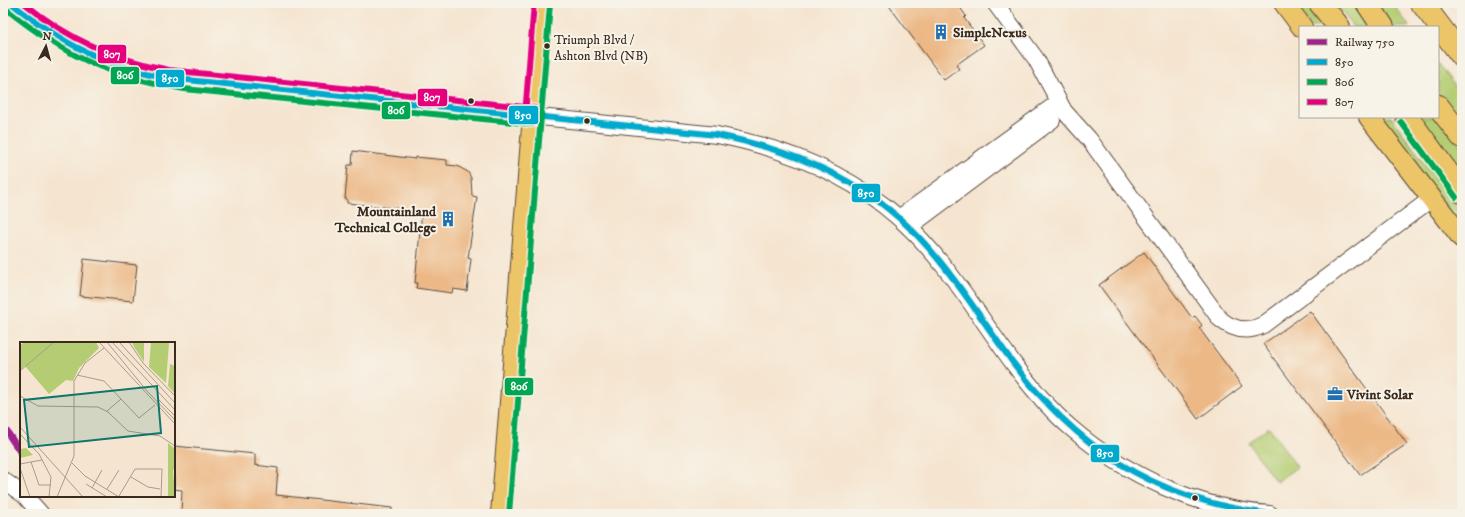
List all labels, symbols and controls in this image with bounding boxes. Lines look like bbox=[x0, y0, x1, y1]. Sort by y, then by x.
building icon: SimpleNexus bbox=[932, 23, 950, 41]
place label: SimpleNexus bbox=[953, 24, 1027, 42]
north arrow bbox=[26, 26, 66, 66]
legend bbox=[1299, 26, 1439, 118]
text: N bbox=[42, 30, 52, 44]
place label: Triumph Blvd / Ashton Blvd (NB) bbox=[554, 32, 648, 64]
text: Railway 750 bbox=[1335, 35, 1394, 50]
marker: Triumph Blvd / Ashton Blvd (NB) bbox=[542, 41, 552, 51]
line badge: 807 bbox=[97, 44, 127, 64]
text: 807 bbox=[103, 48, 121, 62]
text: 850 bbox=[1335, 55, 1353, 70]
line badge: 806 bbox=[110, 66, 140, 85]
text: 806 bbox=[116, 69, 135, 83]
line badge: 850 bbox=[155, 69, 185, 88]
text: 850 bbox=[162, 72, 179, 86]
text: 806 bbox=[1335, 75, 1354, 90]
line badge: 807 bbox=[417, 88, 448, 107]
text: 807 bbox=[423, 91, 441, 105]
text: 807 bbox=[1335, 95, 1354, 110]
unlabelled marker bbox=[466, 96, 476, 106]
line badge: 806 bbox=[381, 101, 411, 120]
text: 806 bbox=[387, 104, 406, 118]
line badge: 850 bbox=[508, 105, 539, 125]
text: 850 bbox=[515, 109, 532, 123]
unlabelled marker bbox=[582, 116, 592, 126]
line badge: 850 bbox=[851, 183, 881, 203]
text: 850 bbox=[858, 187, 875, 201]
place label: Mountainland Technical College bbox=[334, 203, 437, 237]
building icon: Mountainland Technical College bbox=[439, 210, 457, 228]
inset map bbox=[20, 342, 175, 497]
line badge: 806 bbox=[504, 377, 534, 396]
text: 806 bbox=[510, 380, 529, 394]
office icon: Vivint Solar bbox=[1326, 385, 1344, 403]
place label: Vivint Solar bbox=[1346, 386, 1414, 404]
line badge: 850 bbox=[1090, 444, 1120, 463]
text: 850 bbox=[1097, 447, 1114, 461]
unlabelled marker bbox=[1190, 493, 1200, 503]

